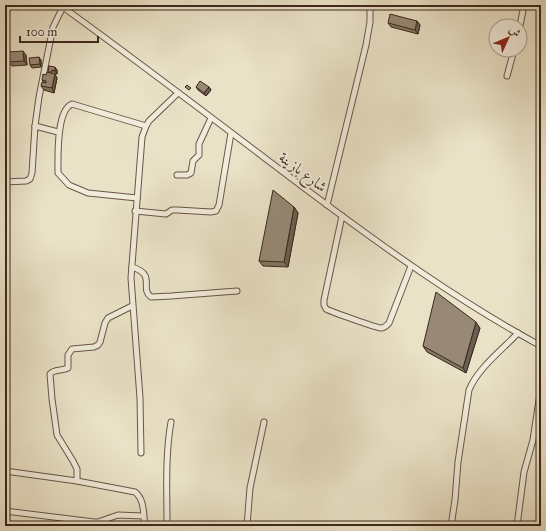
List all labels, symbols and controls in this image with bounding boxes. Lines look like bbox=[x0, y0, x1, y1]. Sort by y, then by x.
scale bar bbox=[20, 18, 98, 44]
north arrow bbox=[488, 18, 528, 58]
text: ش bbox=[506, 23, 523, 40]
text: 100 m bbox=[26, 25, 57, 39]
street label: شارع بازينة bbox=[273, 148, 331, 199]

